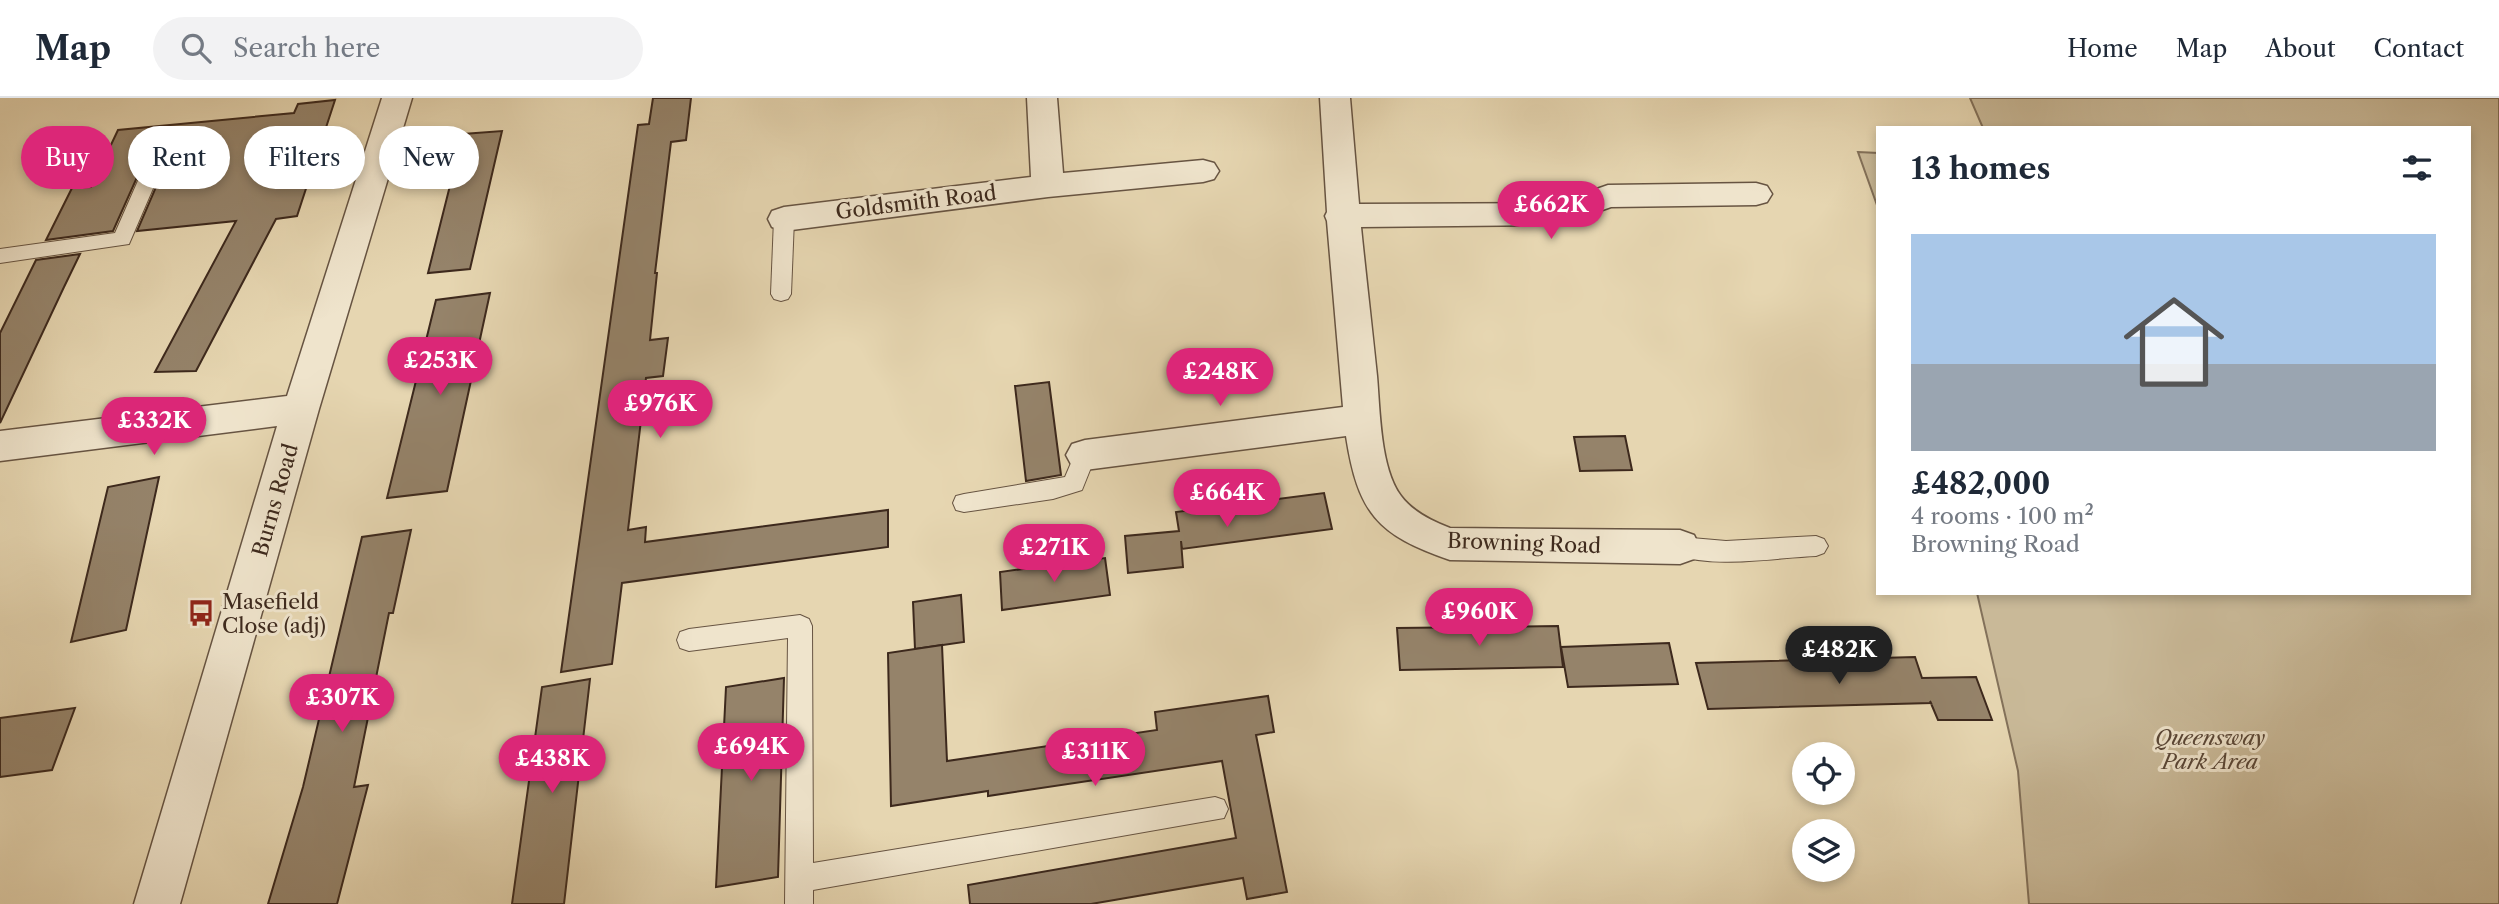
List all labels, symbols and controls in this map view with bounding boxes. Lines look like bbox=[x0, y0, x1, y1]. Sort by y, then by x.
search box bbox=[153, 17, 643, 80]
text: Map bbox=[35, 28, 111, 69]
icon: search bbox=[177, 29, 215, 67]
text: Search here bbox=[233, 32, 380, 64]
text: Home bbox=[2067, 34, 2138, 63]
text: Map bbox=[2176, 34, 2227, 63]
text: About bbox=[2265, 34, 2336, 63]
text: Contact bbox=[2374, 34, 2464, 63]
chip: Buy bbox=[21, 126, 114, 189]
chip: Rent bbox=[128, 126, 230, 189]
chip: Filters bbox=[244, 126, 365, 189]
chip: New bbox=[379, 126, 479, 189]
icon: filters bbox=[2398, 149, 2436, 187]
text: 13 homes bbox=[1911, 150, 2050, 187]
street label: Goldsmith Road bbox=[834, 180, 998, 224]
pin: £662K bbox=[1502, 181, 1600, 241]
text: £662K bbox=[1514, 190, 1588, 218]
icon: home bbox=[2111, 279, 2237, 405]
pin: £253K bbox=[391, 338, 489, 397]
text: £253K bbox=[403, 346, 477, 374]
pin: £248K bbox=[1171, 348, 1269, 408]
text: £248K bbox=[1182, 357, 1258, 385]
pin: £976K bbox=[611, 380, 709, 440]
text: £976K bbox=[624, 389, 696, 417]
pin: £332K bbox=[105, 398, 203, 457]
text: £332K bbox=[117, 406, 191, 434]
street label: Burns Road bbox=[247, 440, 303, 559]
text: £482,000 bbox=[1911, 465, 2050, 502]
pin: £664K bbox=[1178, 470, 1276, 529]
text: £664K bbox=[1190, 478, 1264, 506]
text: 4 rooms · 100 m² bbox=[1911, 502, 2094, 530]
pin: £271K bbox=[1005, 524, 1103, 584]
street label: Browning Road bbox=[1447, 528, 1602, 558]
text: Browning Road bbox=[1911, 530, 2080, 558]
text: £271K bbox=[1019, 533, 1089, 561]
pin: £960K bbox=[1430, 588, 1528, 648]
place label: Masefield Close (adj) bbox=[222, 589, 326, 638]
text: £960K bbox=[1441, 597, 1517, 625]
bus stop icon: Masefield Close (adj) bbox=[186, 598, 216, 628]
pin: £482K bbox=[1790, 626, 1888, 686]
text: £482K bbox=[1801, 635, 1877, 663]
pin: £307K bbox=[293, 674, 391, 734]
text: £307K bbox=[305, 683, 379, 711]
pin: £694K bbox=[702, 724, 800, 783]
park label: Queensway Park Area bbox=[2155, 725, 2266, 774]
pin: £311K bbox=[1046, 728, 1144, 788]
text: £694K bbox=[714, 732, 788, 760]
pin: £438K bbox=[503, 736, 601, 795]
text: £311K bbox=[1061, 737, 1129, 765]
map controls bbox=[1792, 742, 1855, 882]
button: locate bbox=[1792, 742, 1855, 805]
text: £438K bbox=[515, 744, 589, 772]
button: layers bbox=[1792, 819, 1855, 882]

